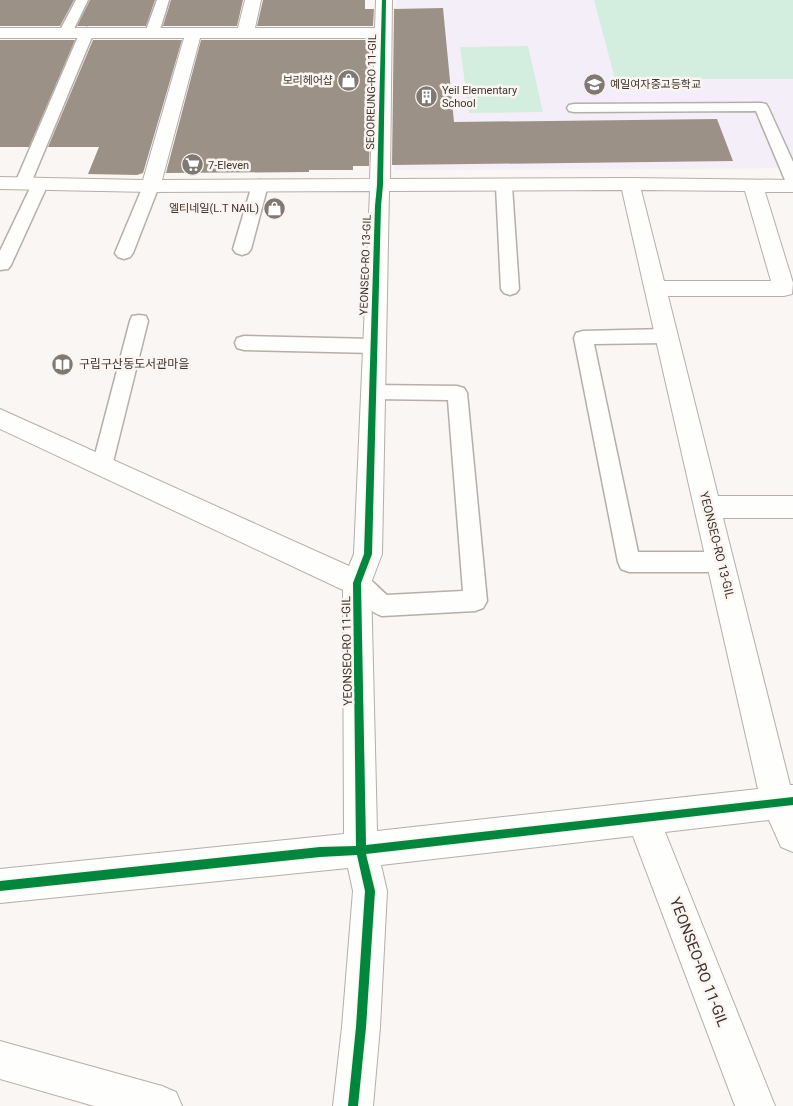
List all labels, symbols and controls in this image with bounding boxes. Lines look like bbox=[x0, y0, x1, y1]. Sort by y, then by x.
street label: SEOOREUNG-RO 11-GIL bbox=[364, 34, 379, 150]
shop icon: 보리헤어샵 bbox=[337, 68, 361, 92]
school or university icon: 예일여자중고등학교 bbox=[582, 72, 606, 96]
place label: 보리헤어샵 bbox=[282, 74, 333, 87]
place label: 예일여자중고등학교 bbox=[610, 78, 701, 91]
building icon: Yeil Elementary School bbox=[414, 84, 438, 108]
place label: Yeil Elementary School bbox=[442, 84, 518, 110]
supermarket icon: 7-Eleven bbox=[180, 153, 204, 177]
place label: 7-Eleven bbox=[208, 159, 249, 172]
shop icon: 엘티네일(L.T NAIL) bbox=[263, 196, 287, 220]
place label: 엘티네일(L.T NAIL) bbox=[169, 202, 259, 215]
street label: YEONSEO-RO 13-GIL bbox=[357, 214, 374, 315]
library icon: 구립구산동도서관마을 bbox=[51, 352, 75, 376]
place label: 구립구산동도서관마을 bbox=[79, 357, 189, 371]
street label: YEONSEO-RO 13-GIL bbox=[697, 490, 737, 600]
street label: YEONSEO-RO 11-GIL bbox=[339, 596, 355, 706]
street label: YEONSEO-RO 11-GIL bbox=[666, 895, 732, 1029]

